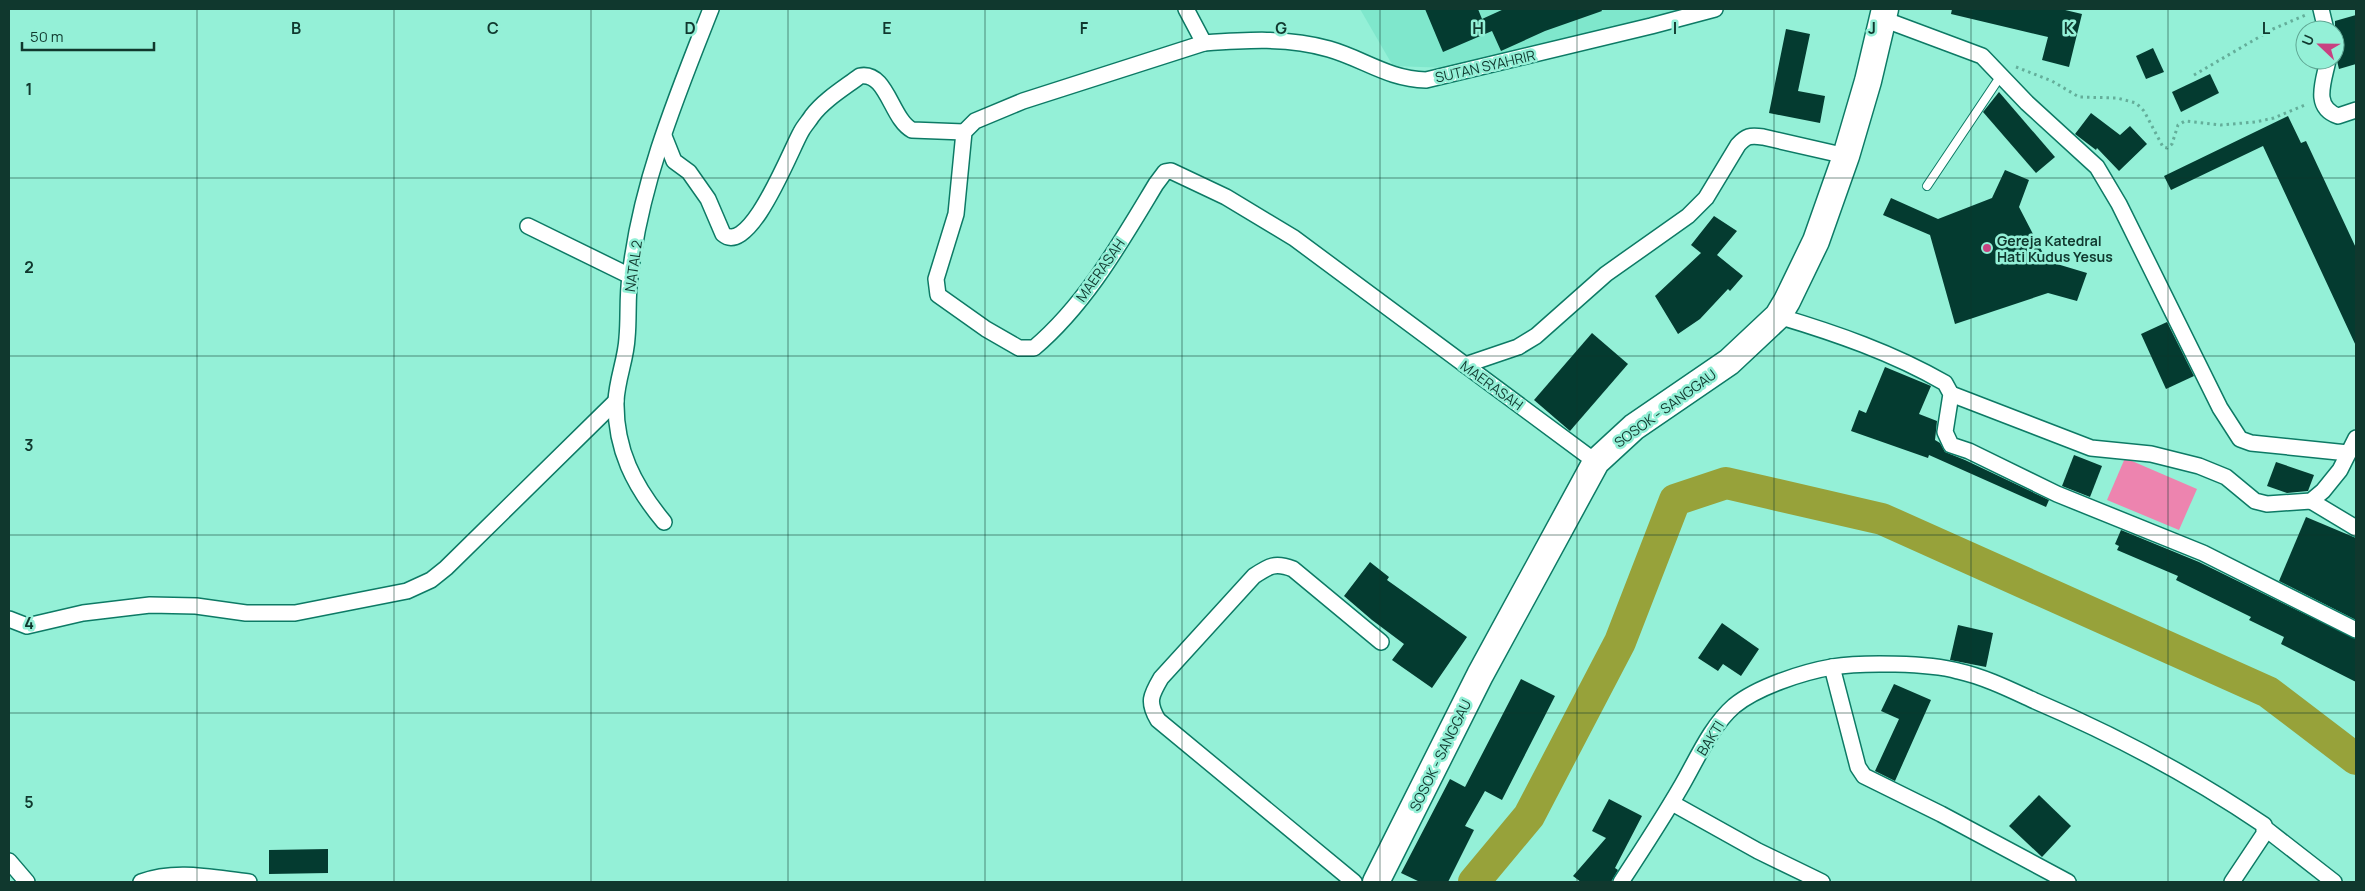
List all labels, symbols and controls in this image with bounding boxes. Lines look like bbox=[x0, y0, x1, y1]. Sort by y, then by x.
text: B bbox=[291, 17, 301, 39]
text: C bbox=[487, 17, 499, 39]
text: D bbox=[684, 17, 696, 39]
text: E bbox=[882, 17, 892, 39]
text: F bbox=[1080, 17, 1089, 39]
text: G bbox=[1275, 17, 1287, 39]
text: H bbox=[1472, 17, 1484, 39]
text: I bbox=[1673, 17, 1677, 39]
text: J bbox=[1868, 17, 1876, 39]
text: K bbox=[2064, 17, 2075, 39]
text: L bbox=[2262, 17, 2271, 39]
scale bar bbox=[22, 20, 155, 52]
north arrow bbox=[2295, 20, 2345, 70]
text: 50 m bbox=[30, 26, 64, 47]
text: U bbox=[2297, 32, 2318, 48]
street label: SUTAN SYAHRIR bbox=[1433, 45, 1537, 87]
text: 1 bbox=[25, 78, 33, 100]
place label: Gereja Katedral Hati Kudus Yesus bbox=[1997, 231, 2113, 266]
street label: MAERASAH bbox=[1071, 235, 1129, 305]
street label: NATAL 2 bbox=[620, 239, 646, 293]
marker: Gereja Katedral Hati Kudus Yesus bbox=[1981, 242, 1993, 254]
text: 2 bbox=[24, 256, 34, 278]
street label: MAERASAH bbox=[1457, 356, 1527, 414]
street label: SOSOK - SANGGAU bbox=[1610, 364, 1720, 452]
text: 3 bbox=[24, 434, 34, 456]
text: 4 bbox=[24, 612, 34, 634]
street label: SOSOK - SANGGAU bbox=[1405, 696, 1475, 814]
street label: BAKTI bbox=[1692, 717, 1728, 759]
text: 5 bbox=[24, 791, 34, 813]

